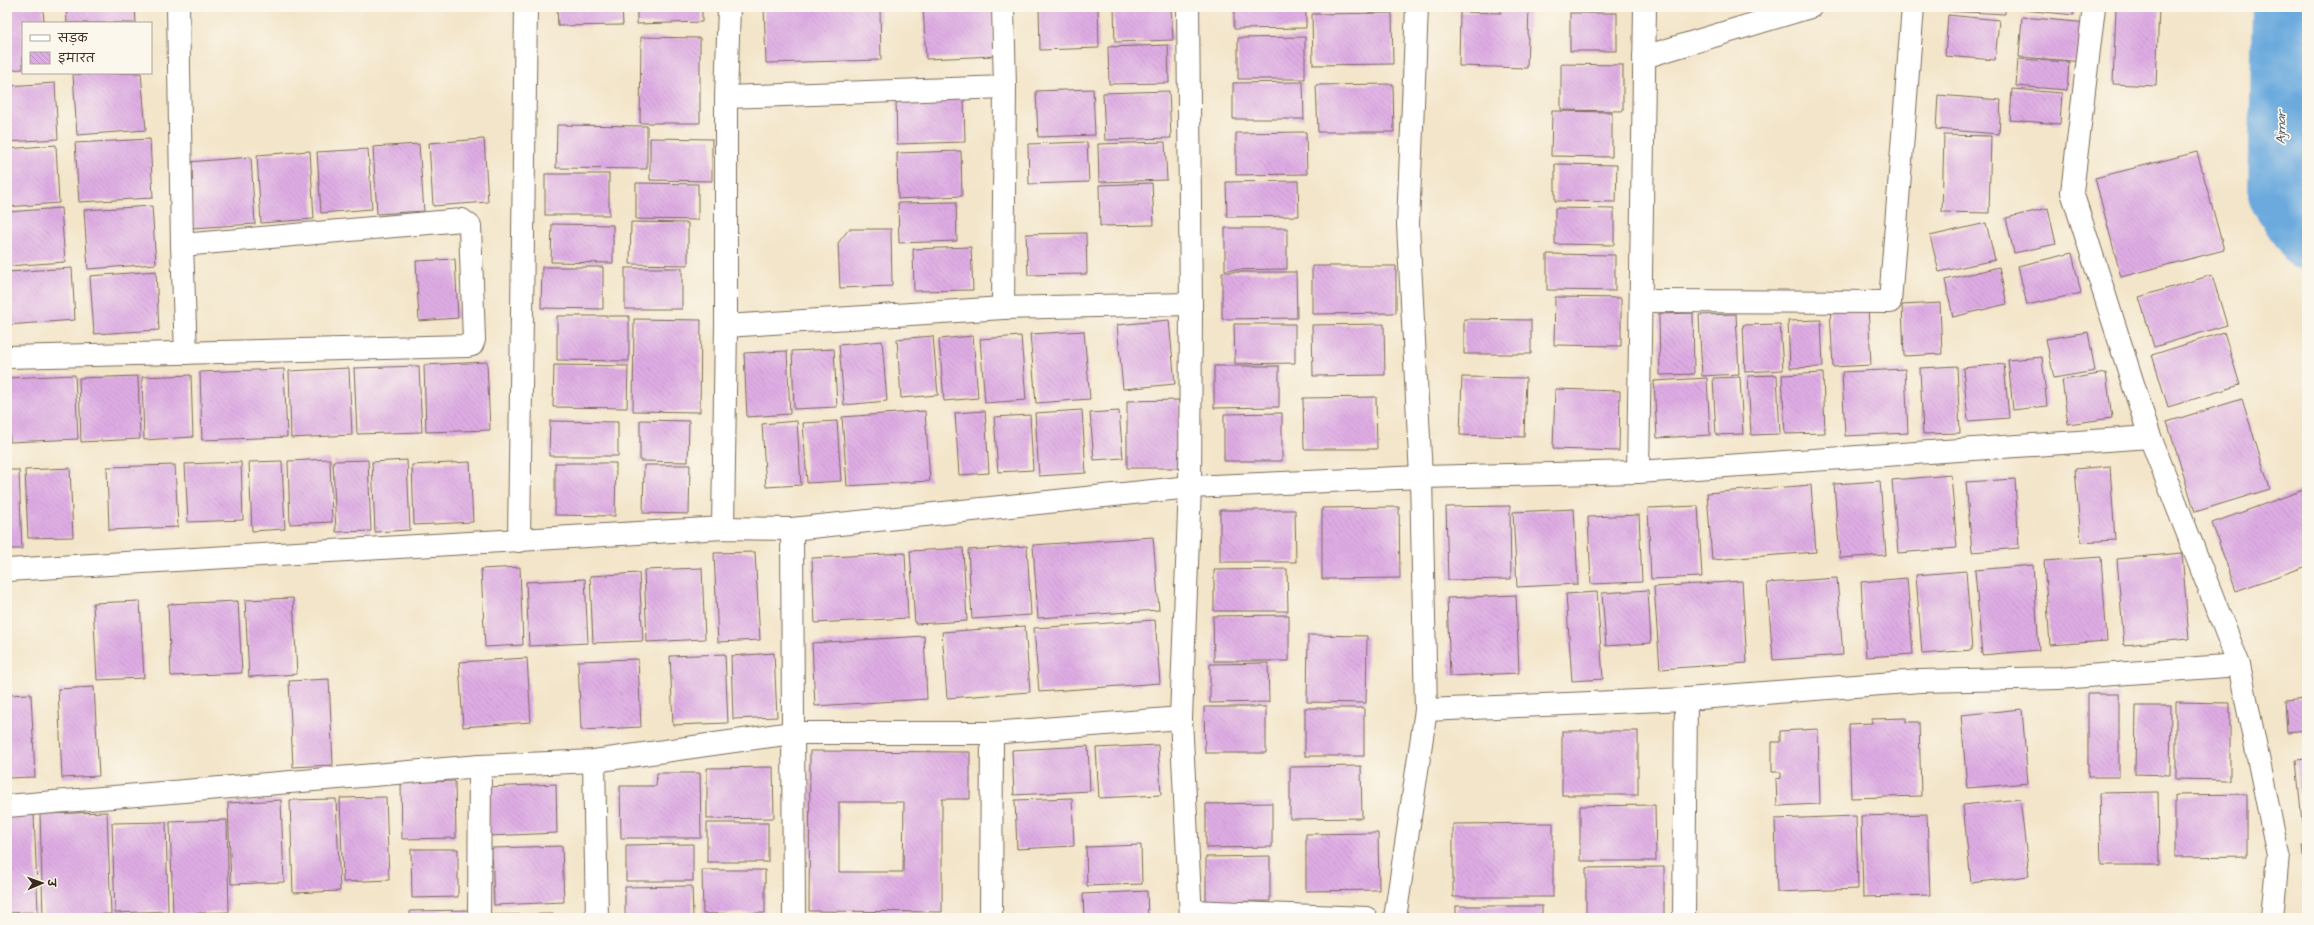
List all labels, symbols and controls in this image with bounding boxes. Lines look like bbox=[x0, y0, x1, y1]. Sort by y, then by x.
legend bbox=[22, 22, 152, 74]
text: सड़क bbox=[57, 30, 89, 47]
text: इमारत bbox=[58, 50, 96, 67]
water label: Ajmar bbox=[2272, 108, 2290, 144]
north arrow bbox=[22, 863, 62, 903]
text: उ bbox=[44, 878, 59, 888]

